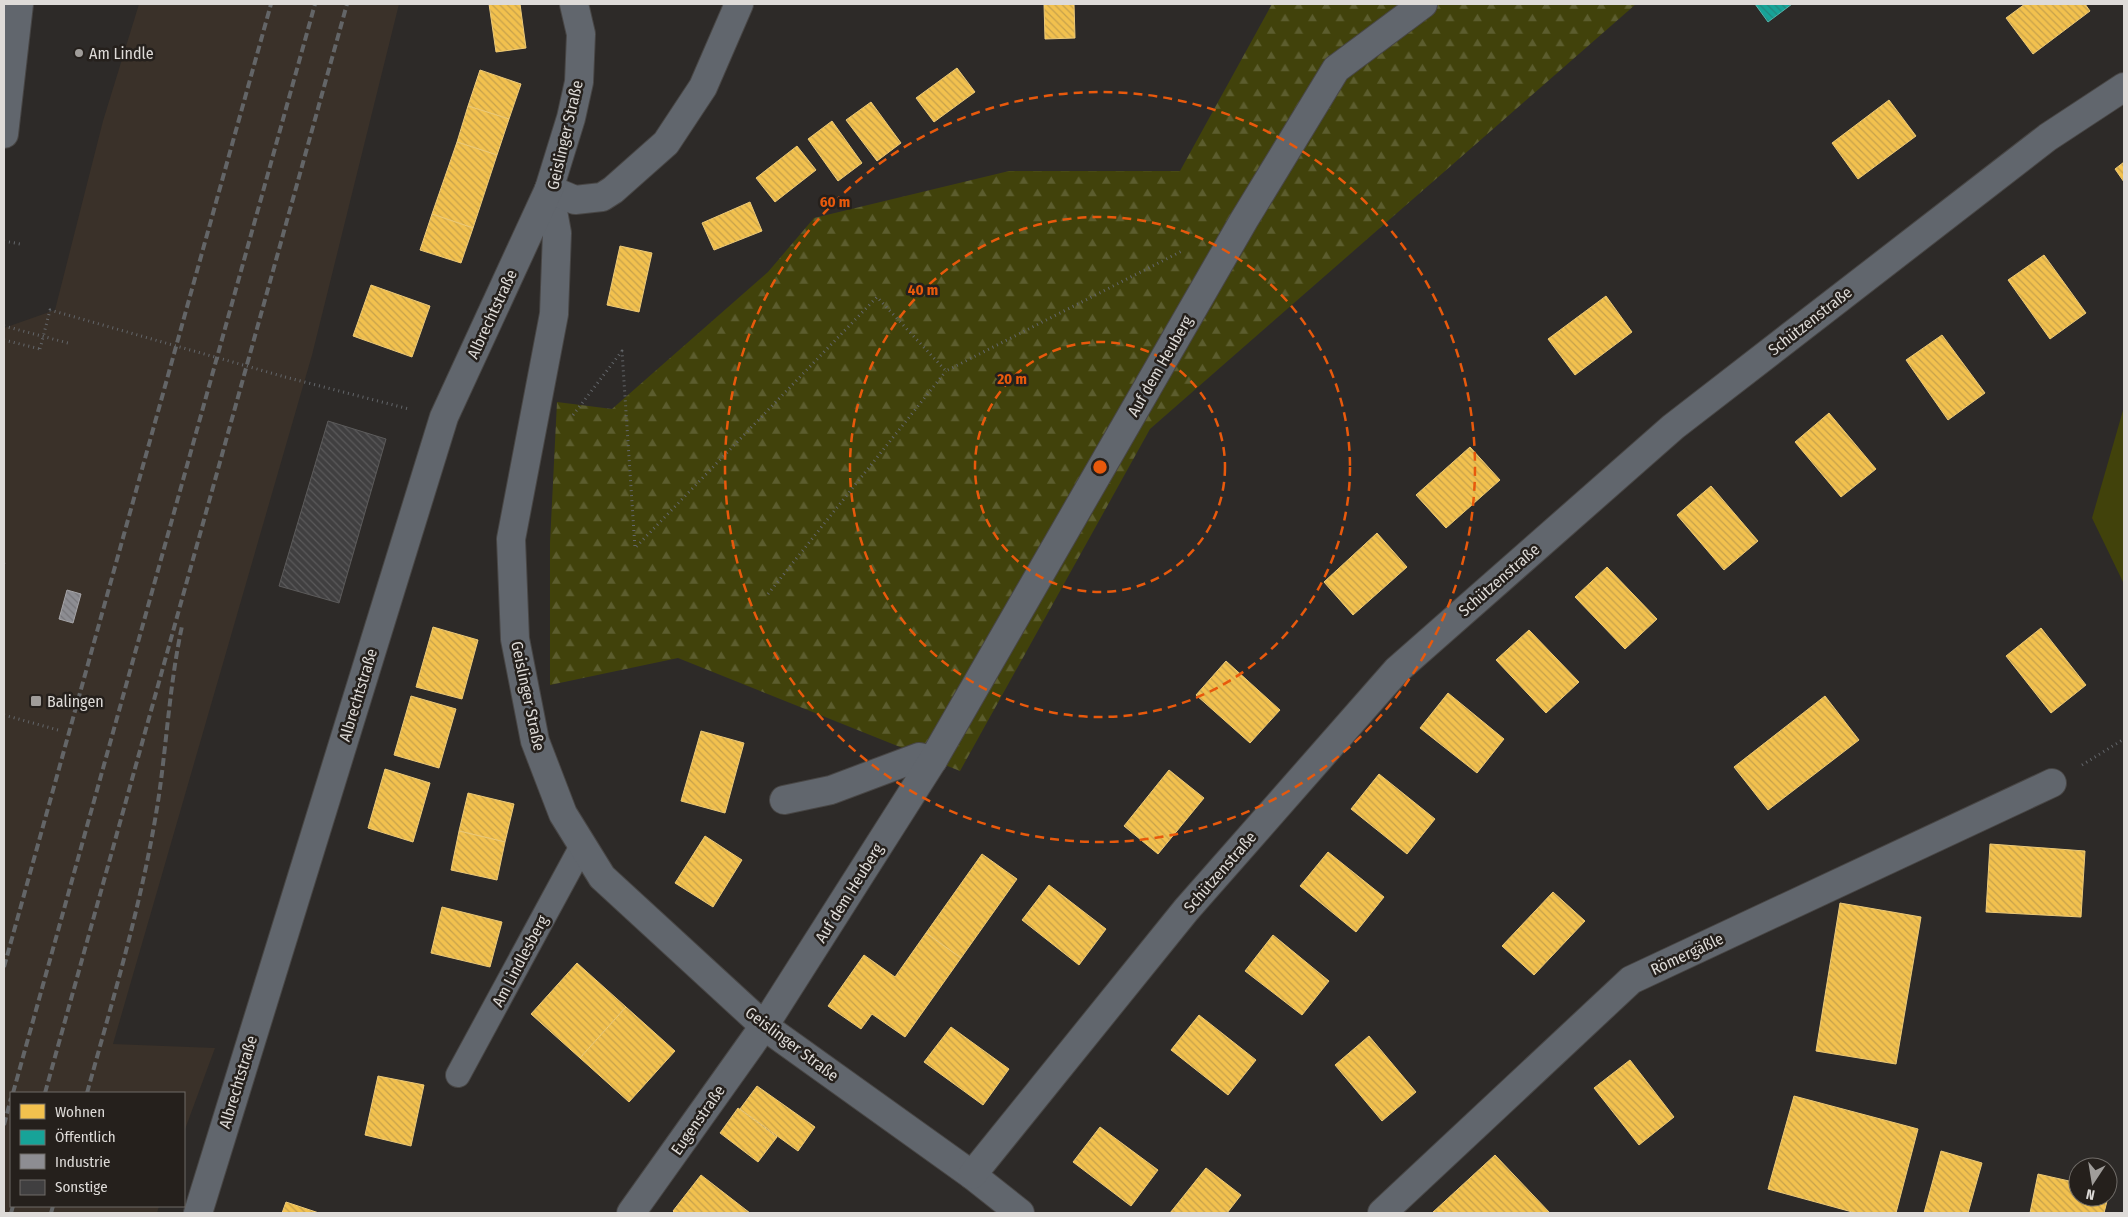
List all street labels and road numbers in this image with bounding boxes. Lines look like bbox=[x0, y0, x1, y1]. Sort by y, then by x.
street label: Geislinger Straße bbox=[543, 78, 587, 192]
street label: Albrechtstraße bbox=[463, 266, 521, 362]
street label: Schützenstraße bbox=[1764, 282, 1856, 360]
street label: Auf dem Heuberg bbox=[1123, 312, 1197, 420]
street label: Schützenstraße bbox=[1455, 540, 1543, 620]
street label: Geislinger Straße bbox=[507, 639, 549, 753]
street label: Albrechtstraße bbox=[335, 646, 381, 744]
street label: Schützenstraße bbox=[1180, 828, 1260, 916]
street label: Auf dem Heuberg bbox=[811, 840, 887, 946]
street label: Am Lindlesberg bbox=[488, 912, 552, 1010]
street label: Römergäßle bbox=[1648, 929, 1727, 979]
street label: Geislinger Straße bbox=[742, 1003, 842, 1085]
street label: Albrechtstraße bbox=[215, 1033, 261, 1131]
street label: Eugenstraße bbox=[667, 1081, 729, 1159]

